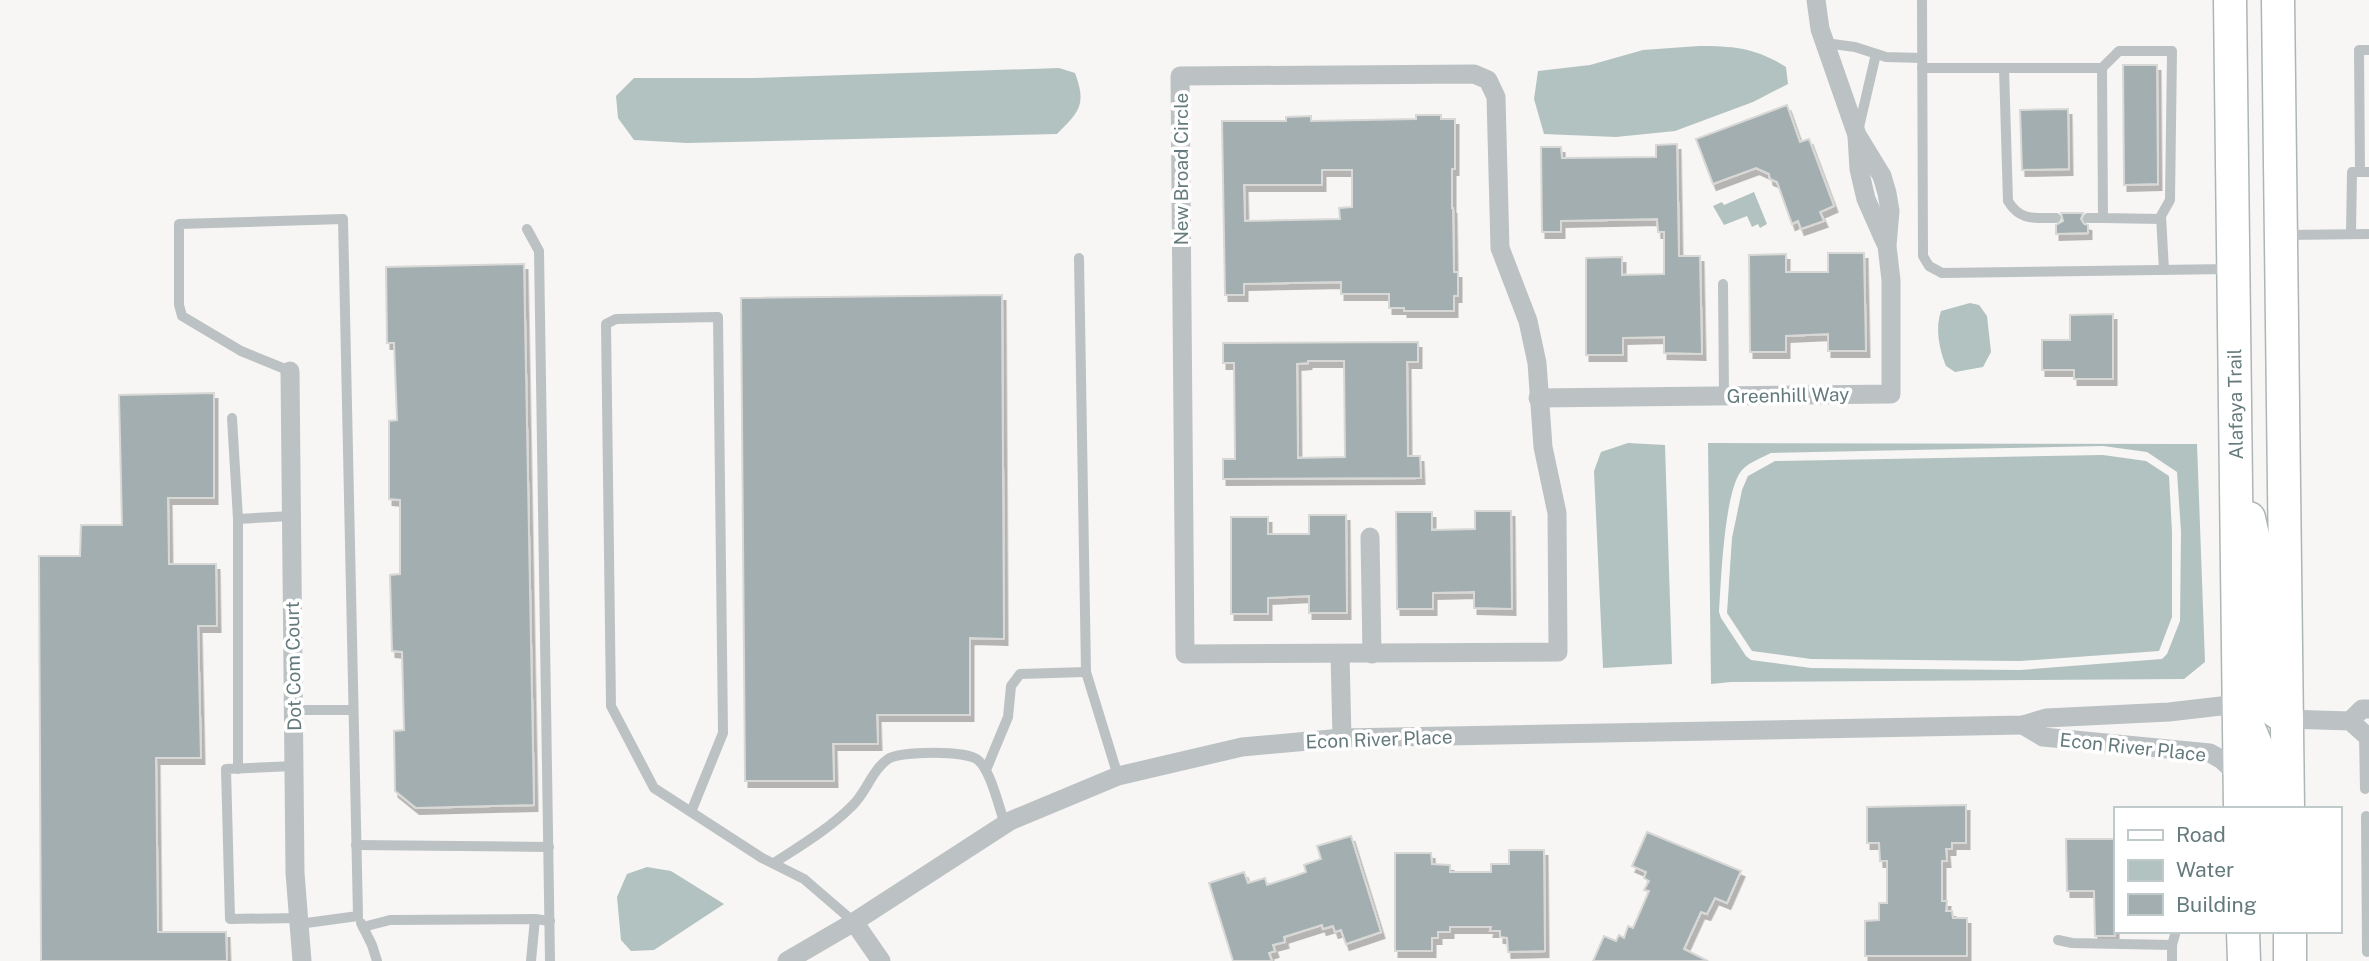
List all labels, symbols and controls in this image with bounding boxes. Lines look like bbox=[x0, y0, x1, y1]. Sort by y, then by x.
street label: New Broad Circle bbox=[1170, 93, 1192, 245]
street label: Alafaya Trail bbox=[2223, 348, 2247, 460]
street label: Greenhill Way bbox=[1727, 383, 1849, 407]
street label: Dot Com Court bbox=[281, 601, 305, 731]
street label: Econ River Place bbox=[1305, 725, 1453, 753]
street label: Econ River Place bbox=[2059, 728, 2207, 766]
legend bbox=[2114, 807, 2341, 933]
text: Road bbox=[2176, 822, 2226, 847]
text: Water bbox=[2176, 857, 2234, 882]
text: Building bbox=[2176, 892, 2257, 917]

